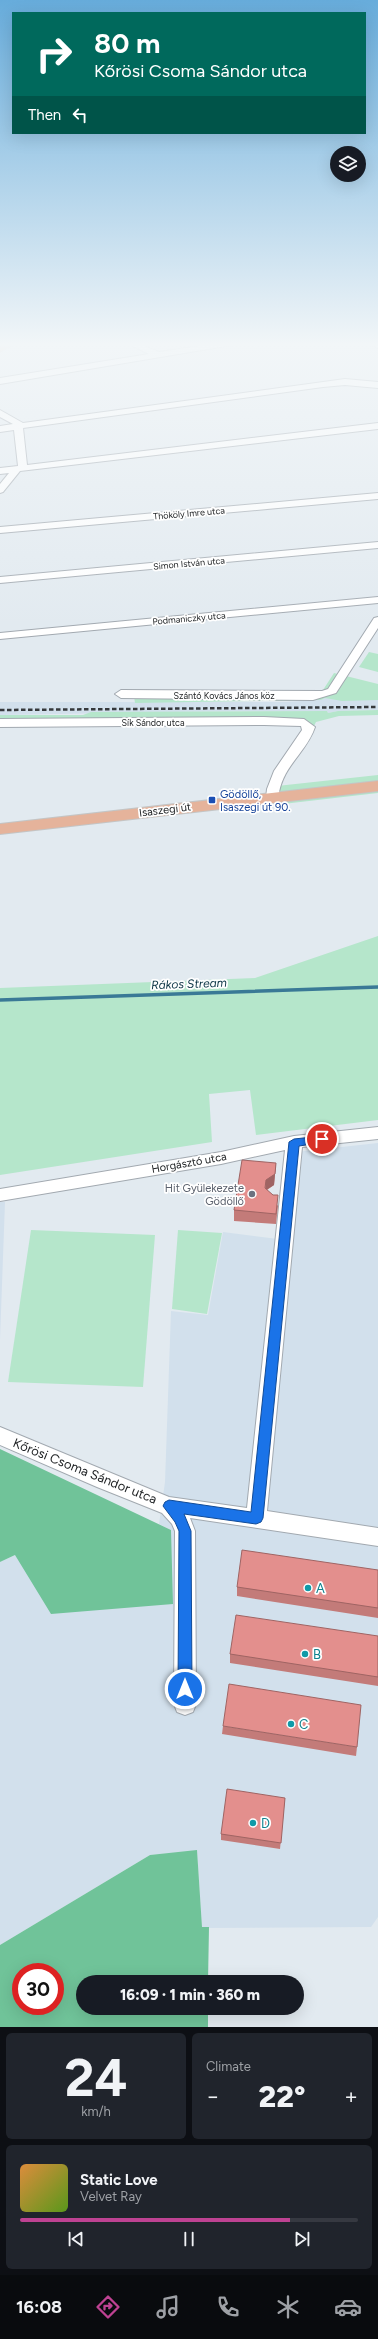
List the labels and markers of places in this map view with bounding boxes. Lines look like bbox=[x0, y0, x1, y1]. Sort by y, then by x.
place label: Gödöllő, Isaszegi út 90. bbox=[220, 788, 291, 814]
marker: Gödöllő, Isaszegi út 90. bbox=[207, 795, 217, 805]
pin bbox=[305, 1122, 339, 1156]
place label: Hit Gyülekezete Gödöllő bbox=[165, 1182, 244, 1208]
marker: Hit Gyülekezete Gödöllő bbox=[247, 1189, 257, 1199]
place label: A bbox=[316, 1581, 325, 1596]
marker: A bbox=[303, 1583, 313, 1593]
place label: B bbox=[313, 1647, 321, 1662]
marker: B bbox=[300, 1649, 310, 1659]
place label: C bbox=[299, 1717, 308, 1732]
marker: C bbox=[286, 1719, 296, 1729]
place label: D bbox=[261, 1816, 270, 1831]
marker: D bbox=[248, 1818, 258, 1828]

